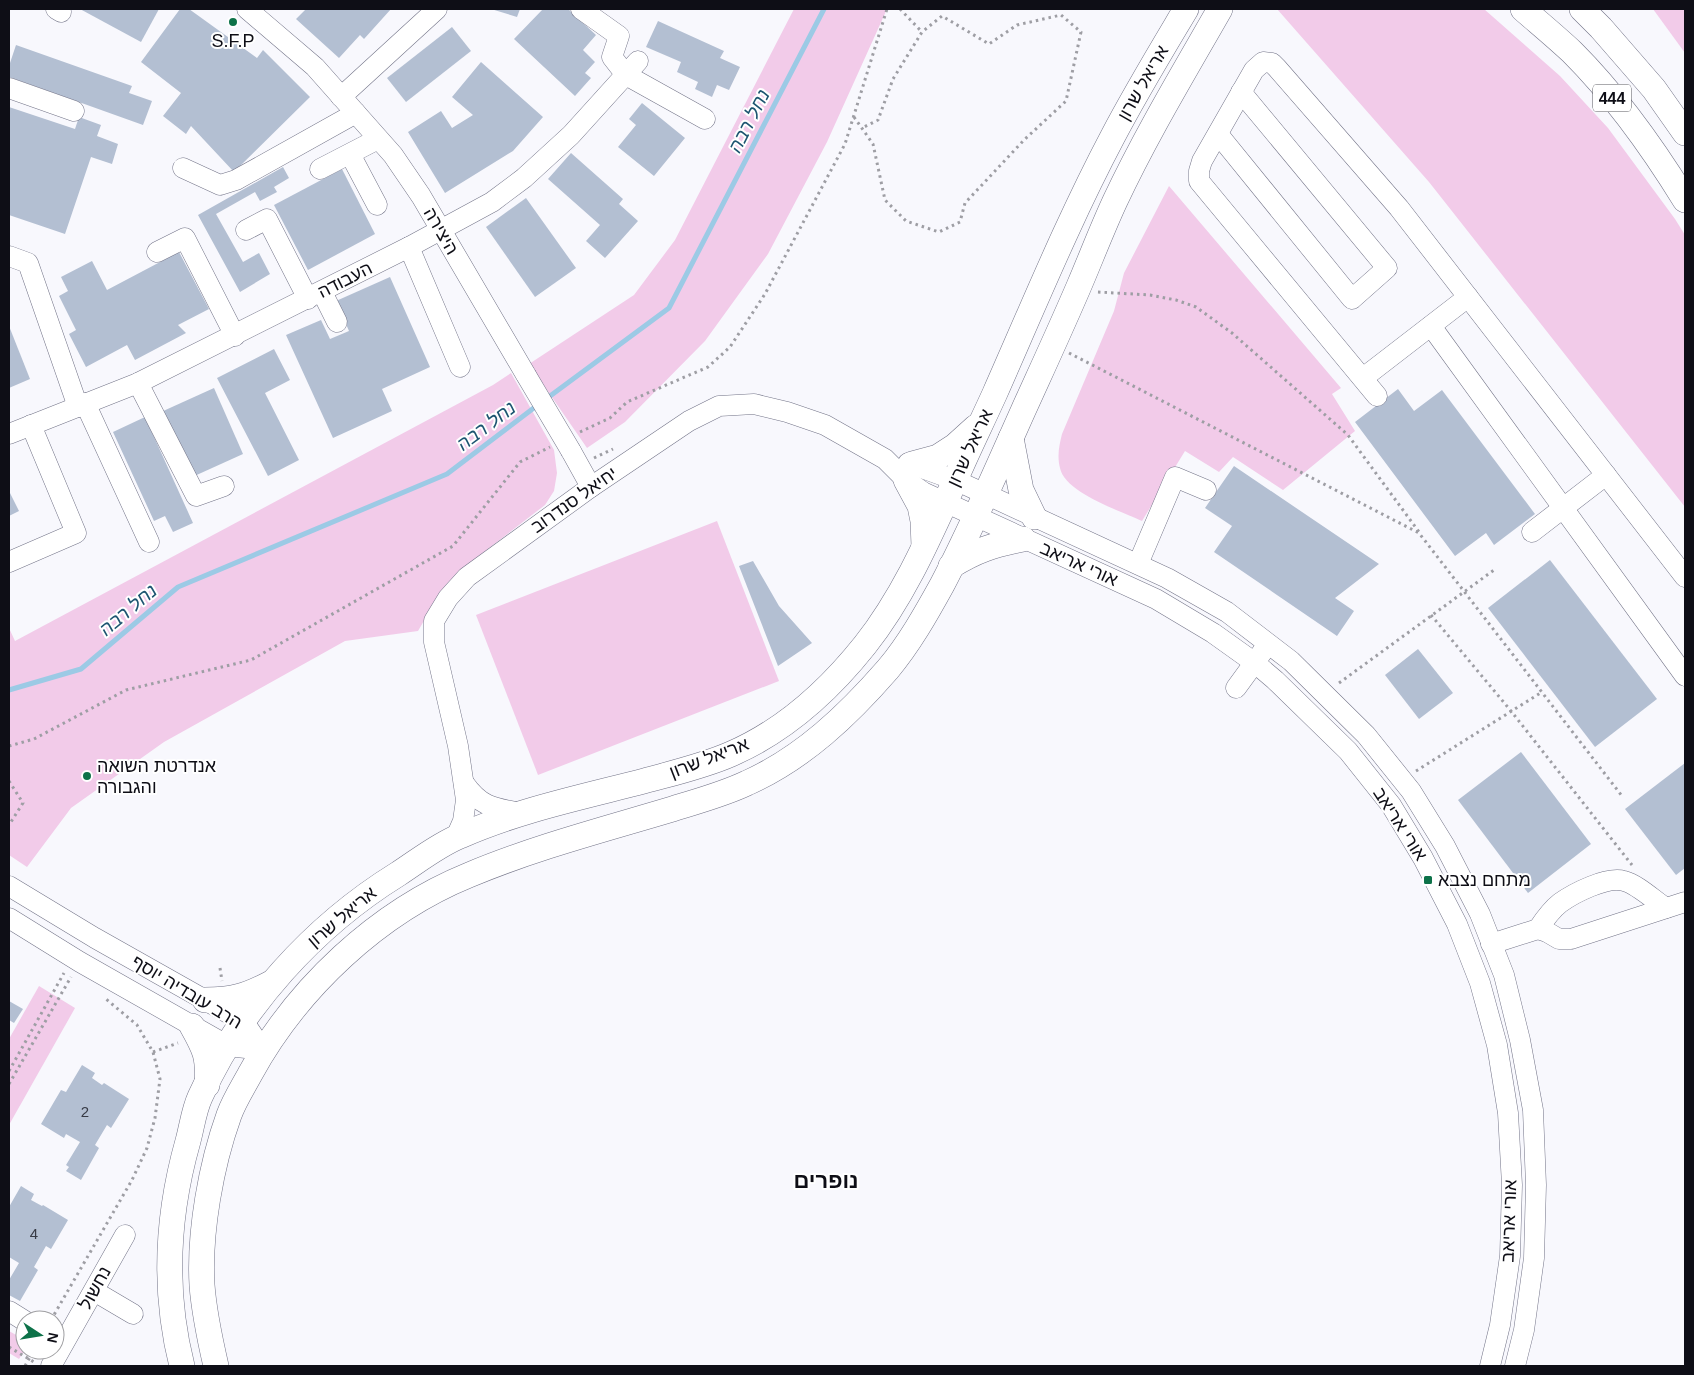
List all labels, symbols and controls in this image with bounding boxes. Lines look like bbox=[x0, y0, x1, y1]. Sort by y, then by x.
marker: S.F.P bbox=[227, 16, 239, 28]
place label: S.F.P bbox=[211, 31, 255, 51]
street label: אריאל שרון bbox=[1114, 41, 1173, 124]
road number: 444 bbox=[1593, 85, 1631, 112]
water label: נחל רבה bbox=[724, 86, 774, 156]
street label: היצירה bbox=[420, 204, 462, 258]
street label: העבודה bbox=[315, 258, 375, 302]
water label: נחל רבה bbox=[452, 397, 520, 455]
street label: אריאל שרון bbox=[943, 405, 997, 490]
street label: יחיאל סנדרוב bbox=[527, 463, 621, 537]
street label: אורי אריאב bbox=[1037, 538, 1122, 590]
water label: נחל רבה bbox=[95, 580, 161, 640]
street label: אריאל שרון bbox=[667, 734, 752, 782]
place label: אנדרטת השואה והגבורה bbox=[97, 756, 217, 797]
marker: אנדרטת השואה והגבורה bbox=[81, 770, 93, 782]
street label: אורי אריאב bbox=[1369, 784, 1431, 865]
place label: מתחם נצבא bbox=[1438, 870, 1531, 890]
marker: מתחם נצבא bbox=[1422, 874, 1434, 886]
street label: אריאל שרון bbox=[304, 882, 381, 951]
street label: הרב עובדיה יוסף bbox=[128, 951, 246, 1033]
house number: 2 bbox=[81, 1103, 89, 1120]
district label: נופרים bbox=[793, 1168, 859, 1193]
street label: אורי אריאב bbox=[1498, 1179, 1520, 1263]
house number: 4 bbox=[30, 1225, 38, 1242]
street label: נחשול bbox=[75, 1263, 115, 1313]
north arrow bbox=[15, 1310, 65, 1360]
text: N bbox=[44, 1331, 62, 1344]

